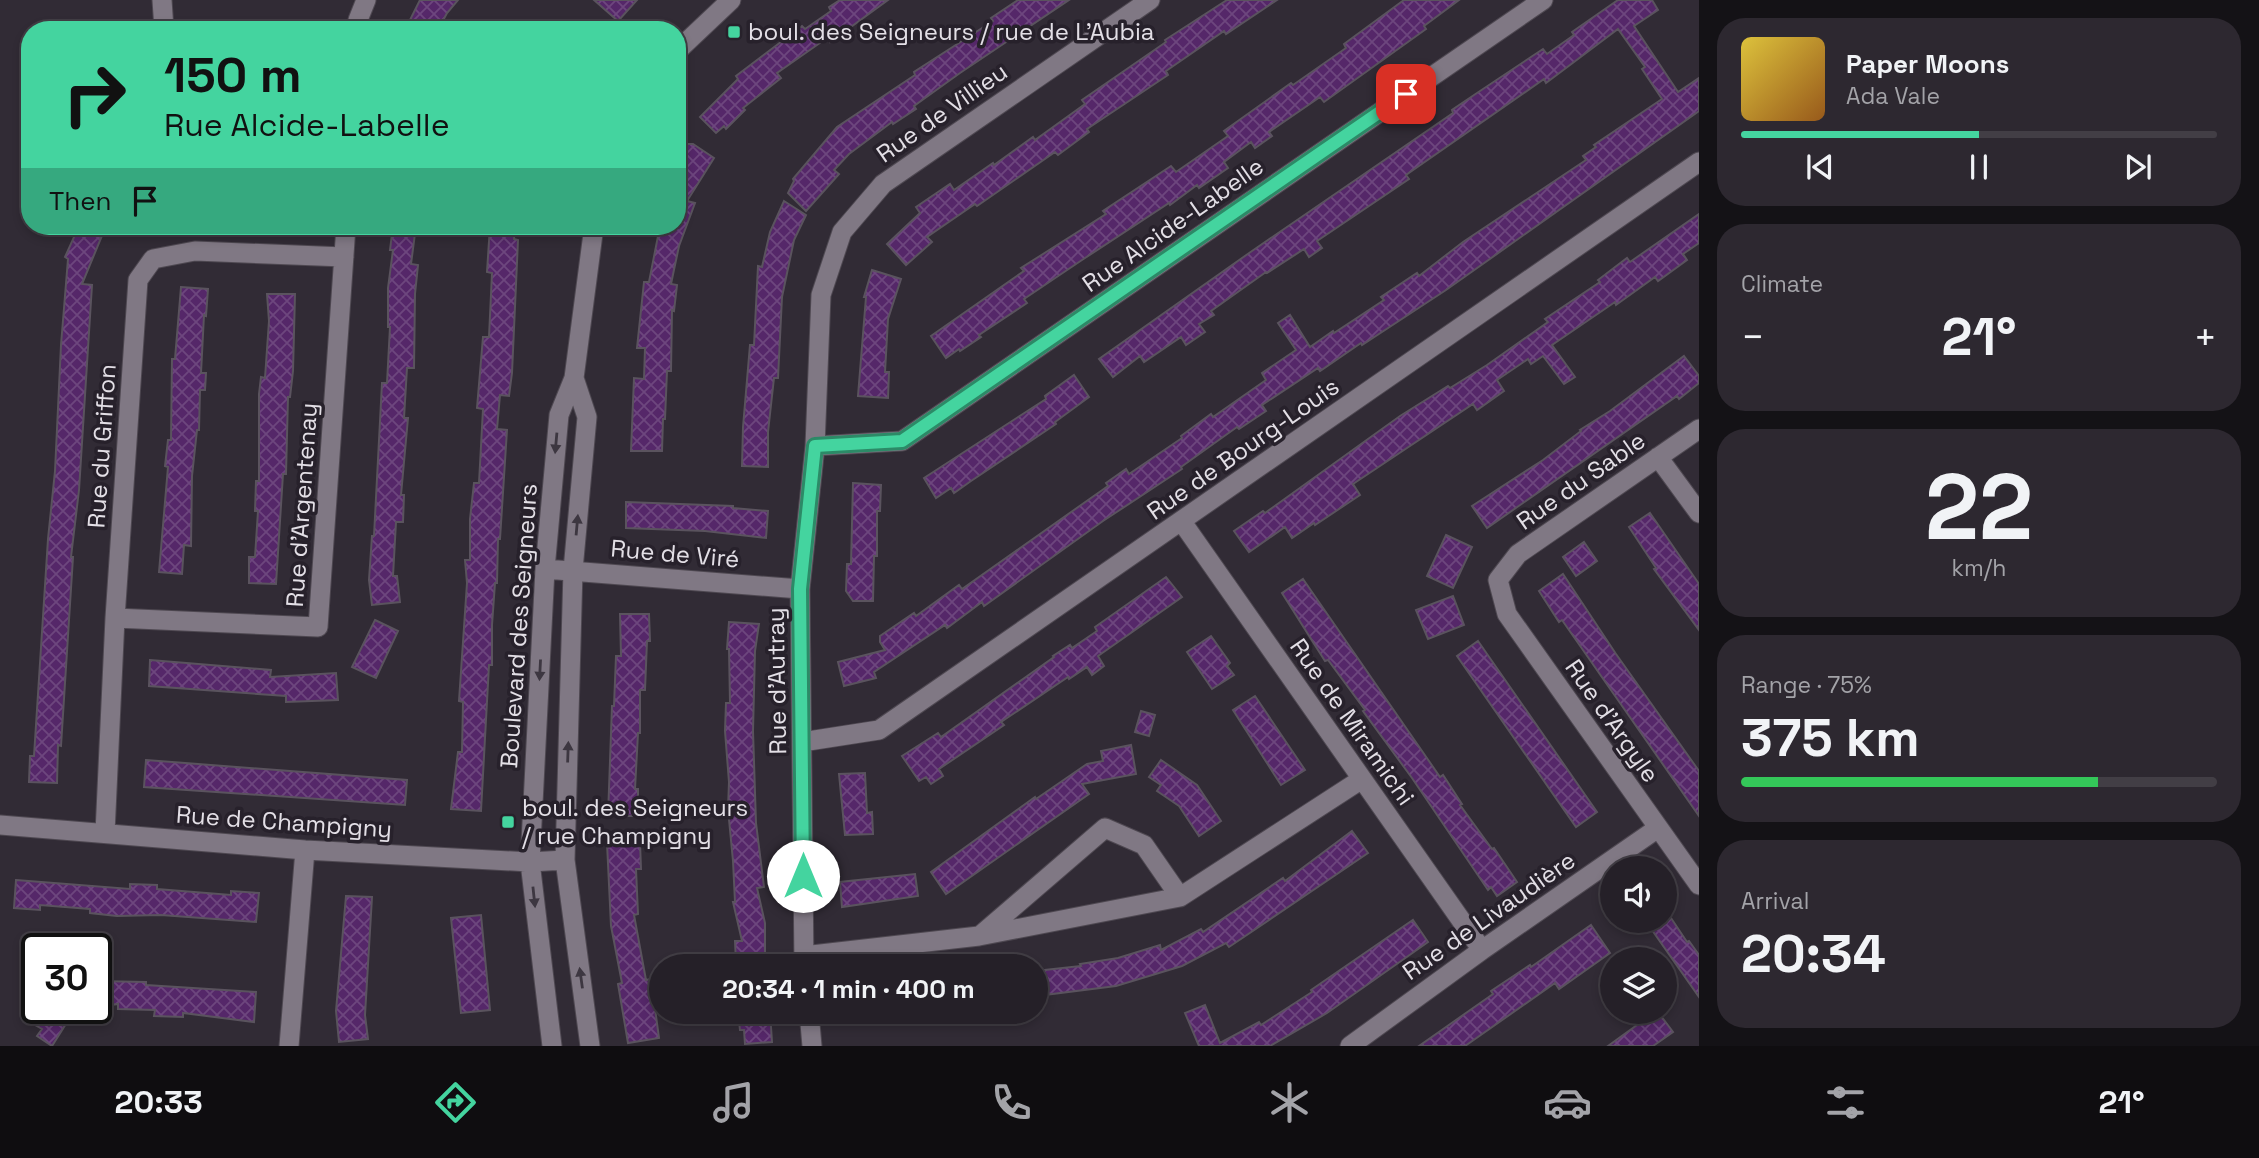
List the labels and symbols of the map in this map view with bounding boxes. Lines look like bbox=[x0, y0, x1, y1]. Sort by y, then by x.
place label: boul. des Seigneurs / rue de L'Aubia bbox=[748, 16, 1155, 47]
marker: boul. des Seigneurs / rue de L'Aubia bbox=[726, 24, 742, 40]
street label: Rue de Villieu bbox=[870, 56, 1013, 169]
pin bbox=[1376, 64, 1436, 124]
street label: Rue Alcide-Labelle bbox=[1076, 150, 1269, 299]
street label: Rue du Griffon bbox=[80, 363, 123, 529]
street label: Rue de Bourg-Louis bbox=[1141, 371, 1345, 527]
street label: Rue d'Argentenay bbox=[279, 402, 324, 608]
street label: Rue du Sable bbox=[1510, 425, 1651, 536]
one-way arrow bbox=[550, 433, 561, 455]
street label: Boulevard des Seigneurs bbox=[493, 483, 544, 769]
one-way arrow bbox=[572, 514, 583, 536]
street label: Rue de Viré bbox=[609, 532, 741, 575]
street label: Rue d'Autray bbox=[760, 607, 793, 755]
street label: Rue de Miramichi bbox=[1283, 632, 1421, 811]
street label: Rue d'Argyle bbox=[1559, 653, 1666, 788]
one-way arrow bbox=[534, 660, 545, 682]
one-way arrow bbox=[562, 741, 574, 763]
place label: boul. des Seigneurs / rue Champigny bbox=[522, 792, 748, 851]
street label: Rue de Champigny bbox=[175, 798, 393, 845]
marker: boul. des Seigneurs / rue Champigny bbox=[500, 814, 516, 830]
position arrow bbox=[766, 839, 840, 913]
street label: Rue de Livaudière bbox=[1396, 844, 1581, 987]
one-way arrow bbox=[529, 887, 540, 909]
speed limit sign: 30 bbox=[21, 933, 112, 1024]
one-way arrow bbox=[575, 967, 586, 989]

